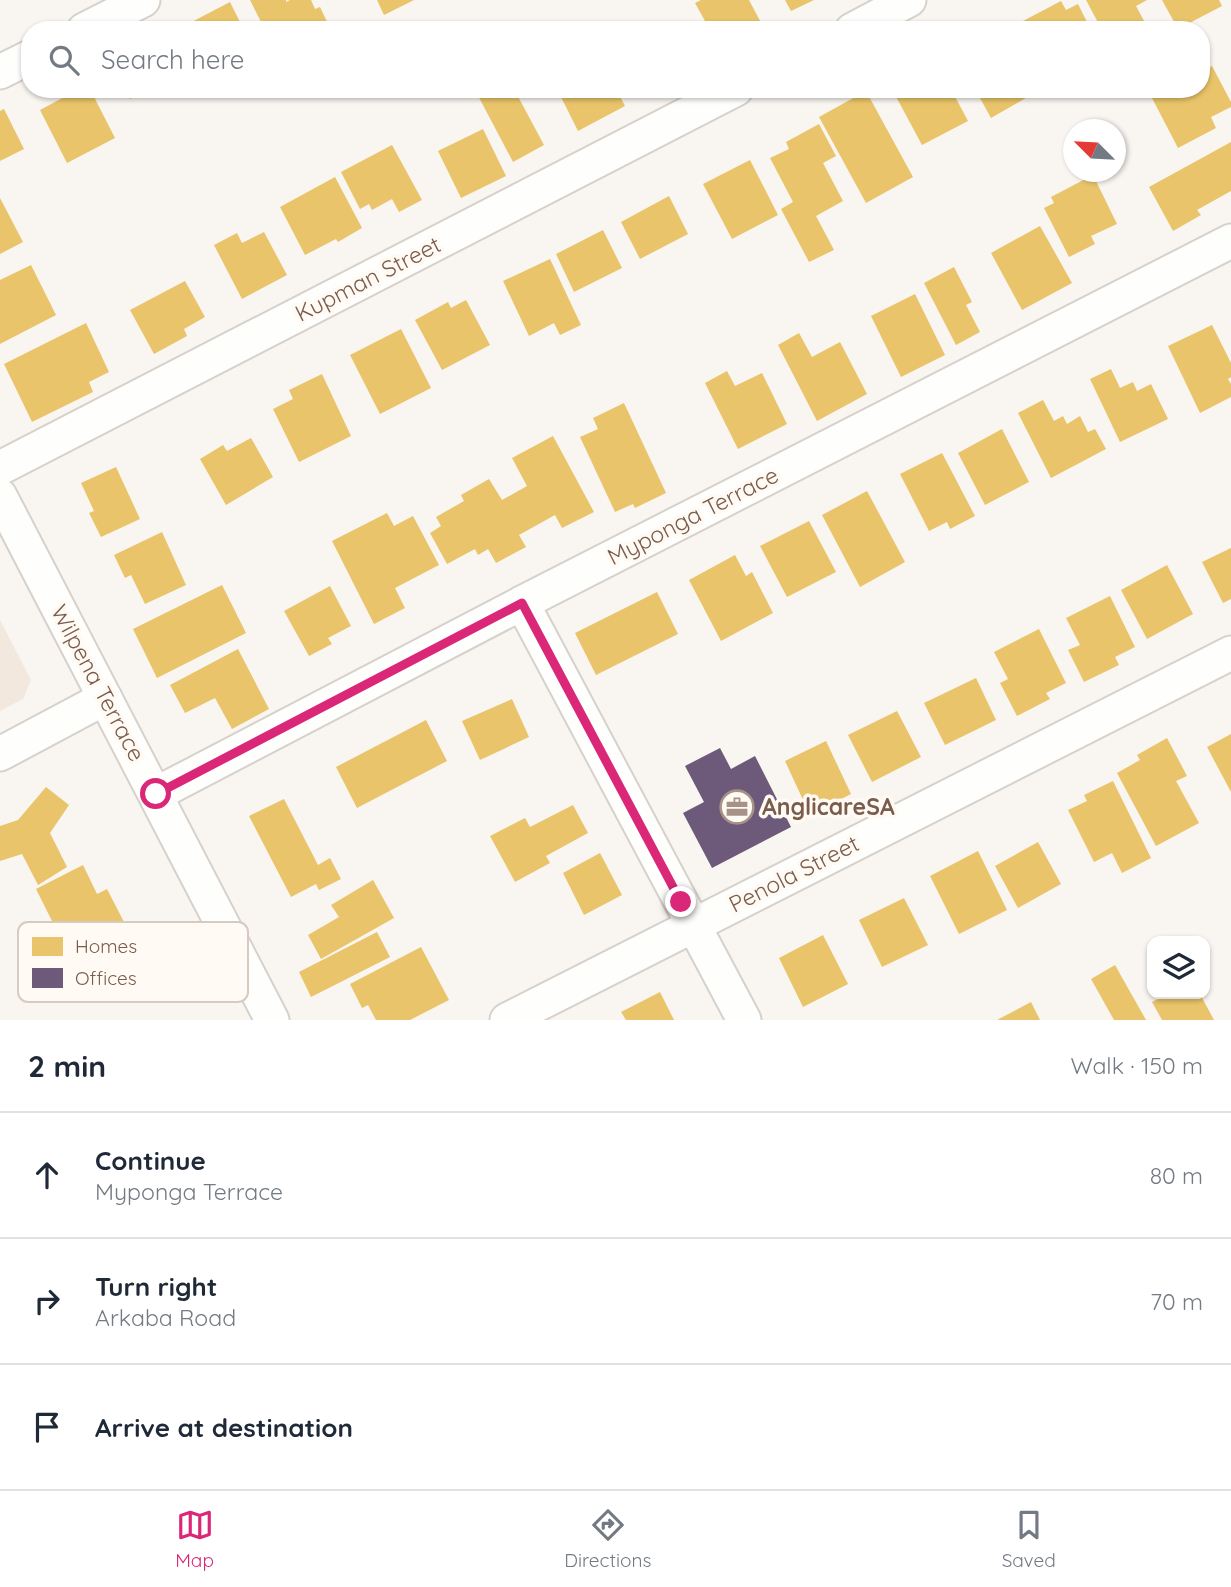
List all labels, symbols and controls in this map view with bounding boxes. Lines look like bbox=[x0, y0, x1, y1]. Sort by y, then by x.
search box bbox=[21, 21, 1210, 98]
icon: search bbox=[45, 41, 83, 79]
text: Search here bbox=[101, 43, 245, 76]
north arrow bbox=[1063, 119, 1126, 182]
street label: Kupman Street bbox=[290, 229, 446, 328]
street label: Myponga Terrace bbox=[602, 460, 783, 571]
street label: Wilpena Terrace bbox=[45, 599, 152, 766]
route start bbox=[140, 778, 171, 809]
office icon: AnglicareSA bbox=[718, 788, 756, 826]
place label: AnglicareSA bbox=[762, 792, 895, 821]
street label: Penola Street bbox=[724, 828, 864, 919]
route end bbox=[665, 886, 696, 917]
legend bbox=[18, 922, 248, 1002]
text: Homes bbox=[75, 934, 137, 958]
map controls bbox=[1147, 936, 1210, 999]
button: layers bbox=[1147, 936, 1210, 999]
text: Offices bbox=[75, 966, 137, 990]
text: 2 min bbox=[28, 1047, 106, 1085]
text: Walk · 150 m bbox=[1070, 1051, 1203, 1080]
text: Continue bbox=[95, 1144, 206, 1177]
icon: ahead bbox=[28, 1156, 66, 1194]
text: 80 m bbox=[1150, 1161, 1203, 1190]
text: Myponga Terrace bbox=[95, 1177, 283, 1206]
text: Turn right bbox=[95, 1270, 217, 1303]
icon: right bbox=[28, 1282, 66, 1320]
text: 70 m bbox=[1150, 1287, 1203, 1316]
text: Arkaba Road bbox=[95, 1303, 236, 1332]
icon: arrive bbox=[28, 1408, 66, 1446]
text: Arrive at destination bbox=[95, 1411, 353, 1444]
tab: Map bbox=[175, 1506, 214, 1572]
tab: Directions bbox=[564, 1506, 651, 1572]
tab: Saved bbox=[1002, 1506, 1056, 1572]

